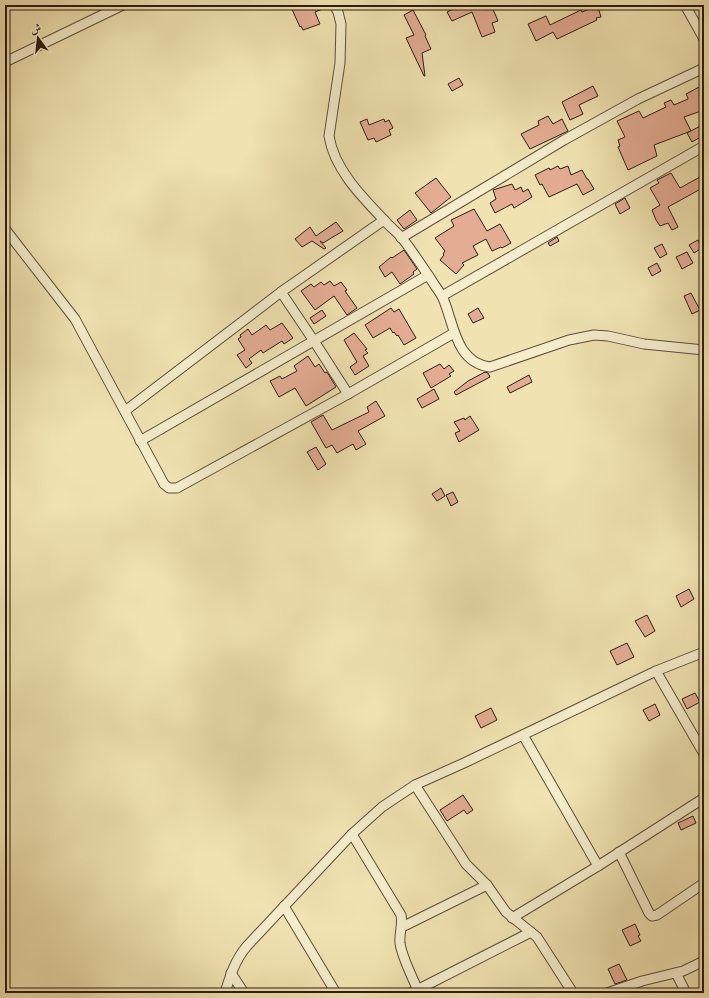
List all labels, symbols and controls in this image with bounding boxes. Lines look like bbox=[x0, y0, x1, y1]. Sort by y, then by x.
north arrow bbox=[18, 18, 58, 58]
text: ش bbox=[28, 20, 43, 37]

